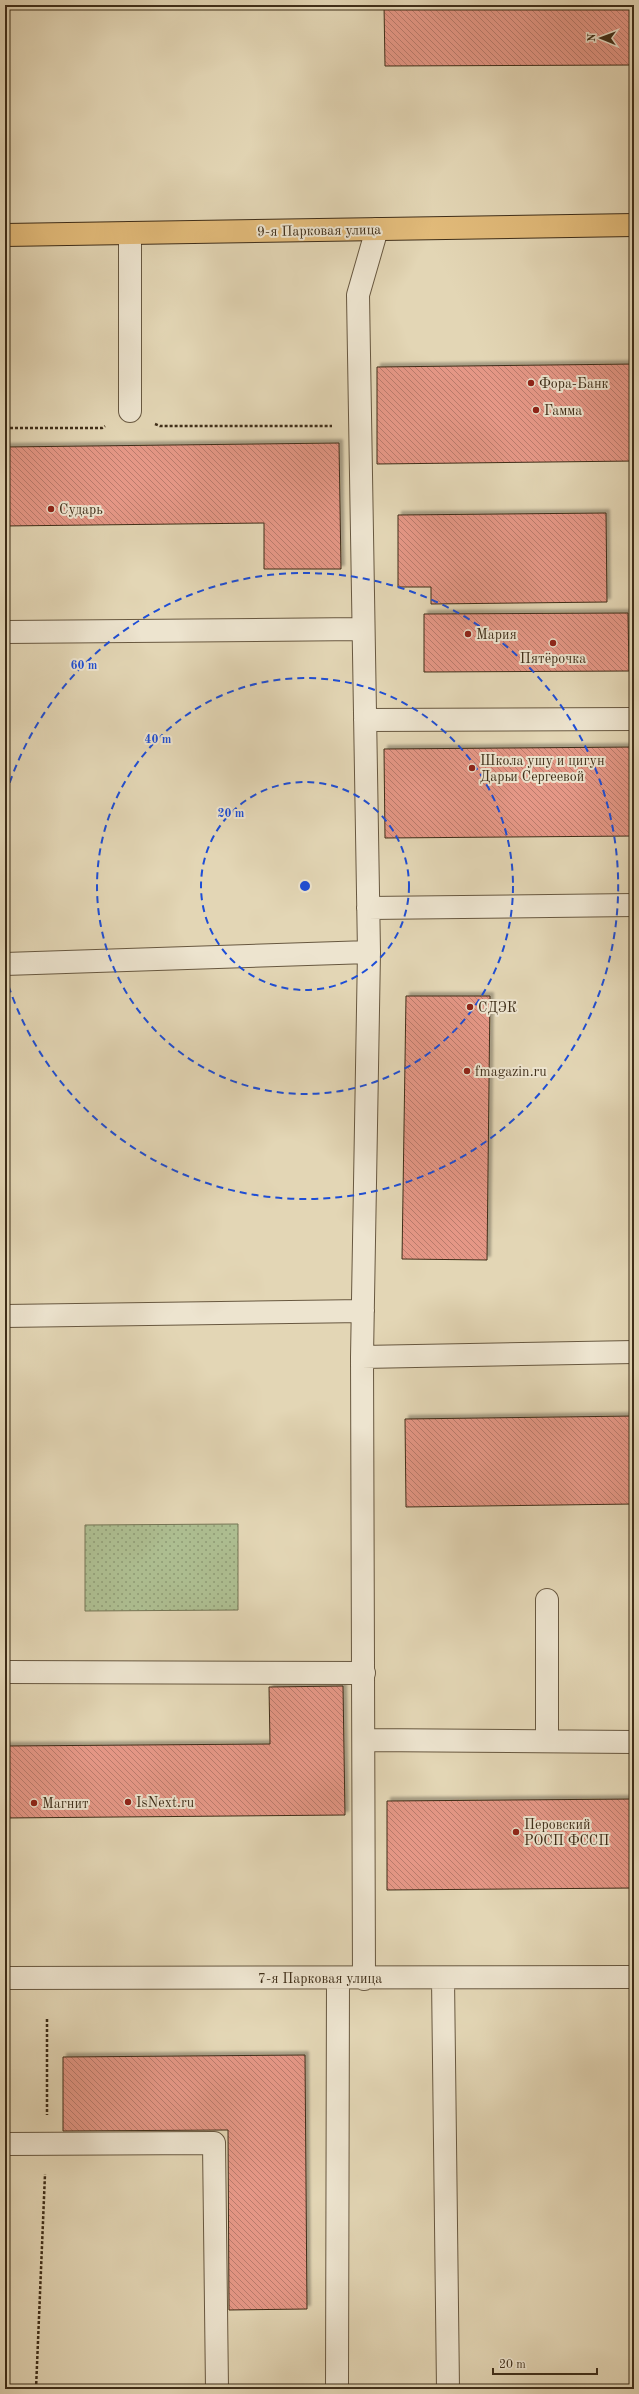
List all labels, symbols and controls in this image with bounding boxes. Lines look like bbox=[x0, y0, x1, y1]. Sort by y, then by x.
north arrow bbox=[581, 18, 621, 58]
text: N bbox=[587, 33, 598, 42]
street label: 9-я Парковая улица bbox=[257, 223, 381, 239]
place label: Фора-Банк bbox=[539, 377, 609, 391]
marker: Фора-Банк bbox=[526, 378, 536, 388]
place label: Гамма bbox=[544, 404, 582, 418]
marker: Гамма bbox=[531, 405, 541, 415]
place label: Сударь bbox=[59, 503, 103, 517]
marker: Сударь bbox=[46, 504, 56, 514]
place label: Мария bbox=[476, 628, 517, 642]
marker: Мария bbox=[463, 629, 473, 639]
marker: Пятёрочка bbox=[548, 638, 558, 648]
place label: Пятёрочка bbox=[520, 652, 586, 666]
text: 60 m bbox=[71, 660, 98, 672]
text: 40 m bbox=[145, 734, 172, 746]
place label: Школа ушу и цигун Дарьи Сергеевой bbox=[480, 754, 605, 784]
marker: Школа ушу и цигун Дарьи Сергеевой bbox=[467, 763, 477, 773]
text: 20 m bbox=[218, 808, 245, 820]
centre of rings bbox=[298, 879, 312, 893]
place label: СДЭК bbox=[478, 1001, 517, 1015]
marker: СДЭК bbox=[465, 1002, 475, 1012]
place label: fmagazin.ru bbox=[475, 1065, 547, 1079]
marker: fmagazin.ru bbox=[462, 1066, 472, 1076]
place label: IsNext.ru bbox=[136, 1796, 195, 1810]
place label: Магнит bbox=[42, 1797, 89, 1811]
marker: IsNext.ru bbox=[123, 1797, 133, 1807]
marker: Магнит bbox=[29, 1798, 39, 1808]
place label: Перовский РОСП ФССП bbox=[524, 1818, 609, 1848]
marker: Перовский РОСП ФССП bbox=[511, 1827, 521, 1837]
street label: 7-я Парковая улица bbox=[258, 1972, 382, 1986]
scale bar bbox=[493, 2350, 597, 2376]
text: 20 m bbox=[499, 2359, 526, 2371]

